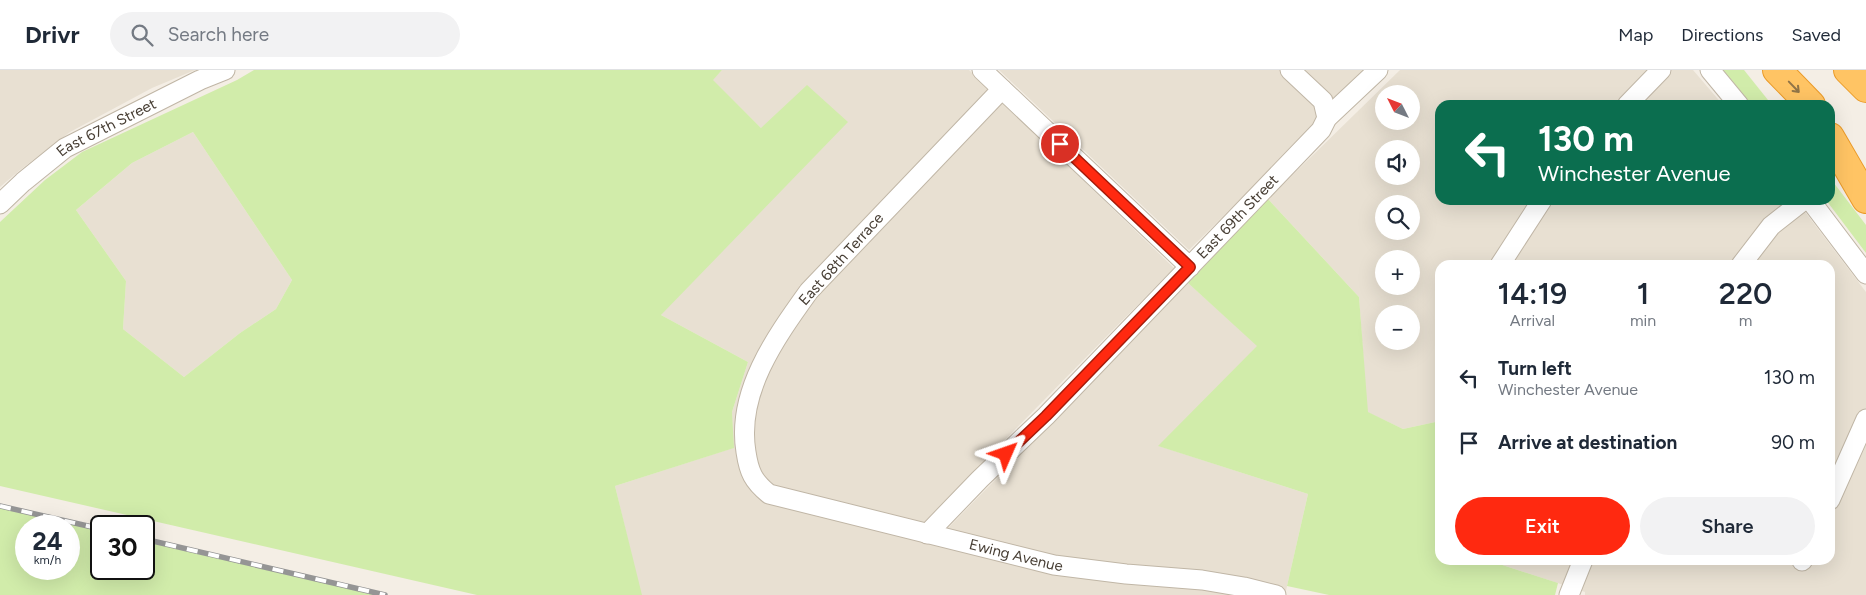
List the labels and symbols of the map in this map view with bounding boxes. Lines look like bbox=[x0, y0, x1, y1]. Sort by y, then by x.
one-way arrow bbox=[1788, 81, 1800, 94]
north arrow bbox=[1375, 85, 1420, 130]
street label: East 67th Street bbox=[53, 94, 159, 160]
pin bbox=[1039, 123, 1081, 165]
street label: East 69th Street bbox=[1193, 171, 1282, 263]
street label: East 68th Terrace bbox=[795, 209, 887, 309]
position arrow bbox=[979, 427, 1031, 479]
speed limit sign: 30 bbox=[90, 515, 155, 580]
street label: Ewing Avenue bbox=[967, 535, 1064, 575]

